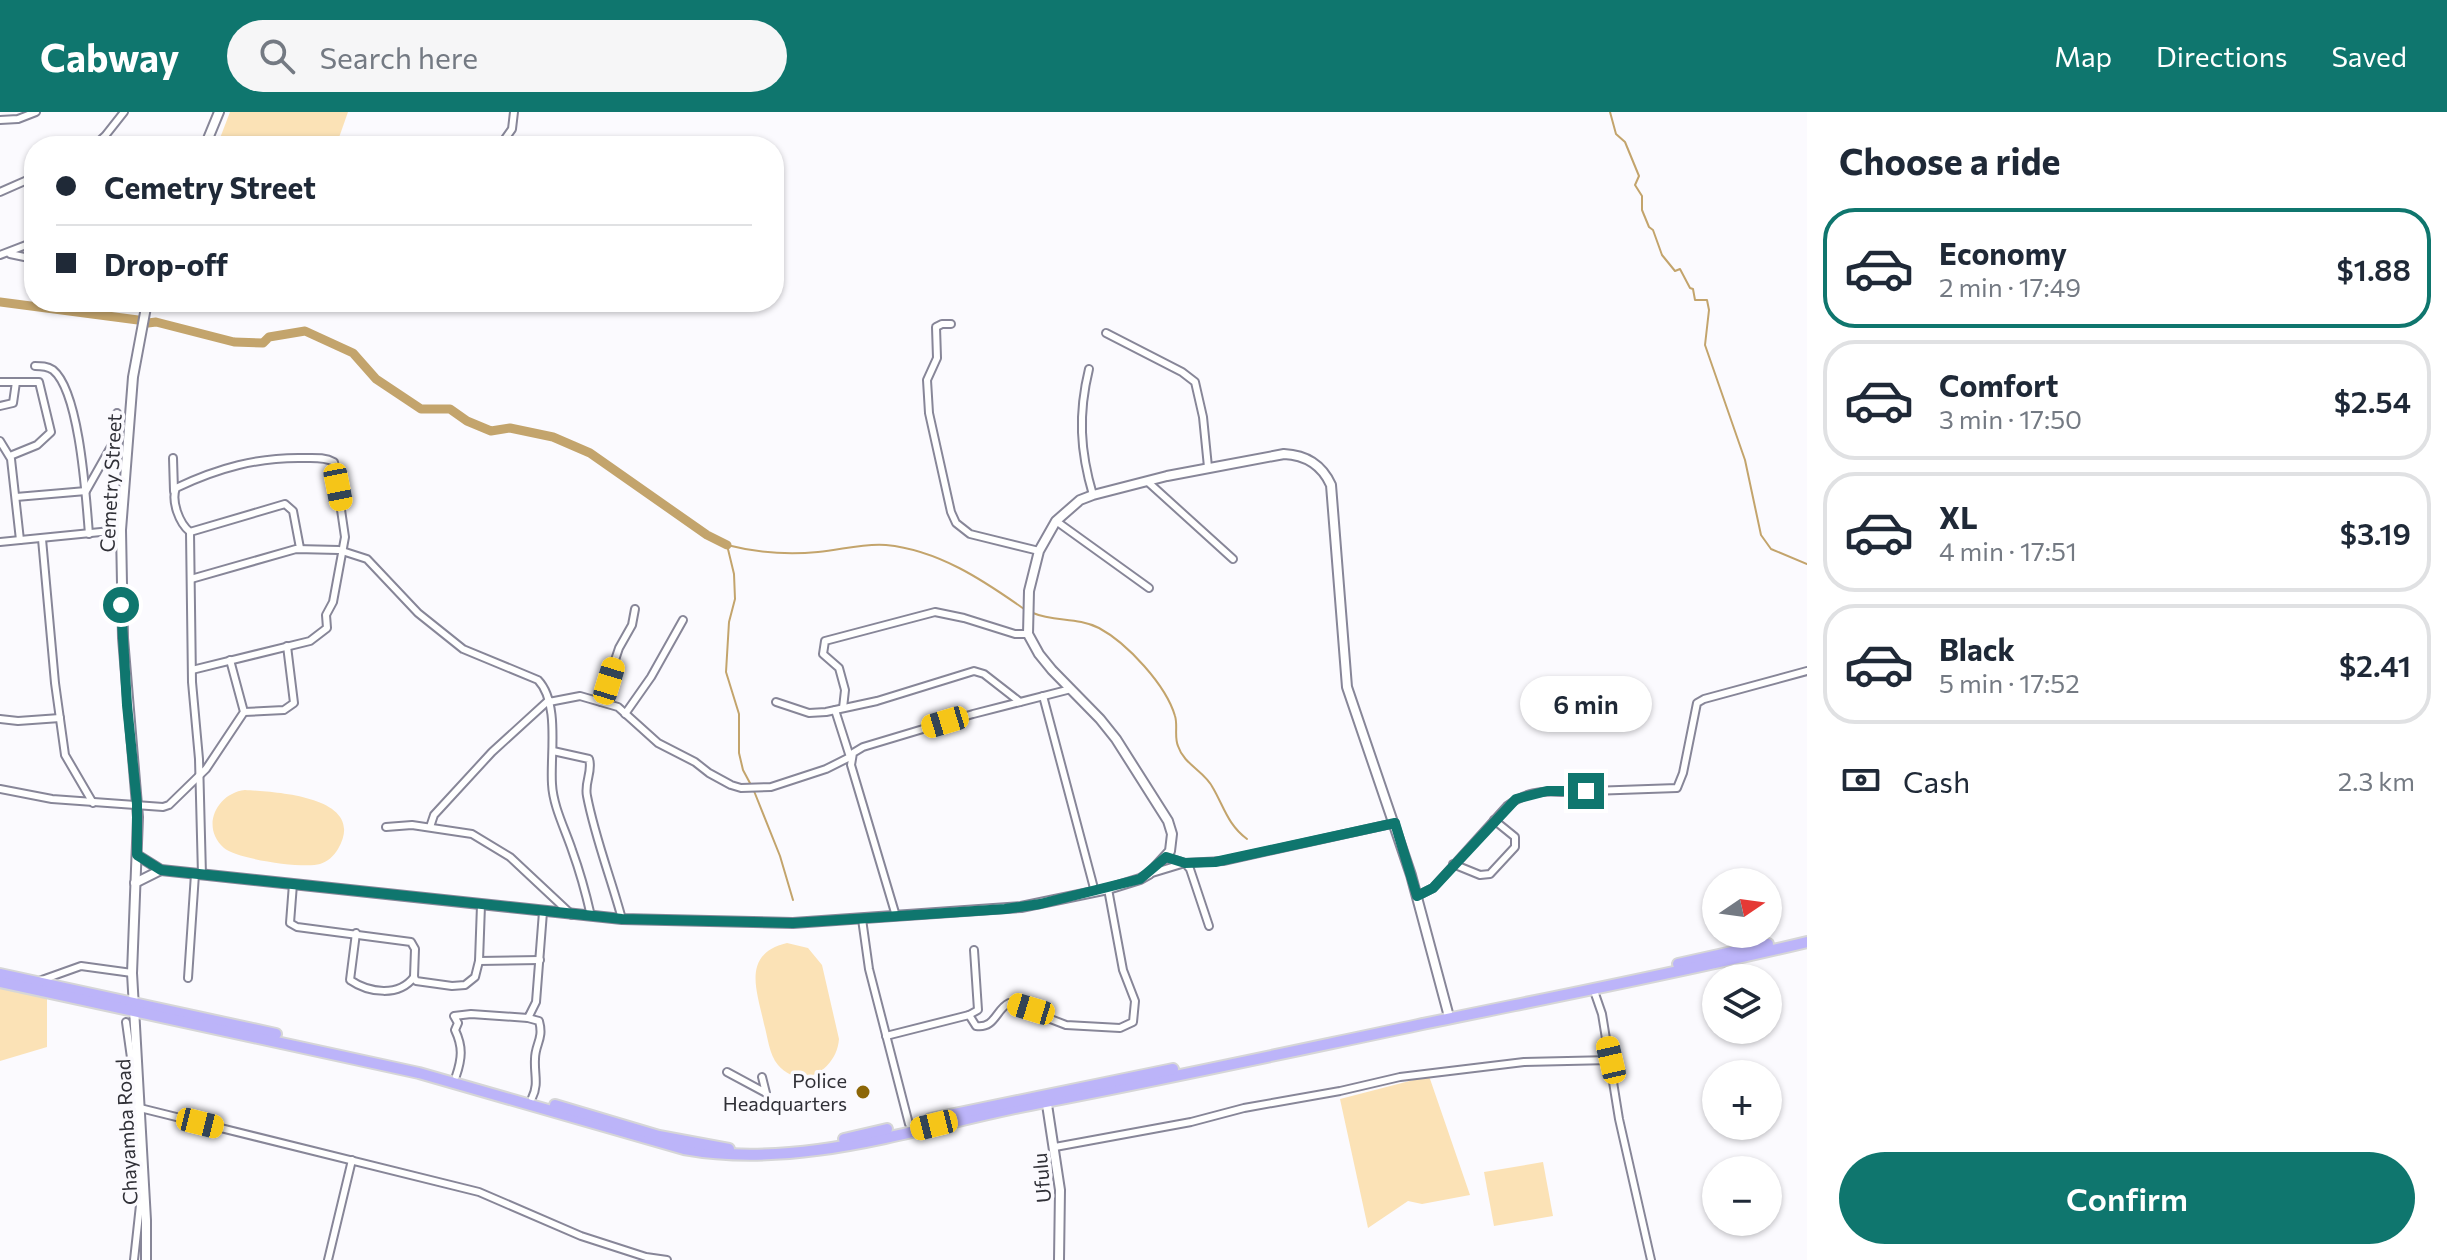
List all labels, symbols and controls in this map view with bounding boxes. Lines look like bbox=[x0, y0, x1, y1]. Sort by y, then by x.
search box bbox=[227, 20, 787, 92]
text: Cabway bbox=[40, 33, 179, 80]
icon: search bbox=[255, 34, 299, 78]
text: Search here bbox=[319, 38, 478, 75]
text: Map bbox=[2054, 39, 2112, 73]
text: Directions bbox=[2156, 39, 2287, 73]
text: Saved bbox=[2331, 39, 2407, 73]
text: Choose a ride bbox=[1839, 138, 2060, 182]
text: Cemetry Street bbox=[104, 168, 316, 205]
icon: car bbox=[1843, 232, 1915, 304]
text: Economy bbox=[1939, 234, 2067, 271]
text: Drop-off bbox=[104, 245, 228, 282]
text: $1.88 bbox=[2336, 250, 2411, 287]
text: 2 min · 17:49 bbox=[1939, 271, 2081, 302]
icon: car bbox=[1843, 364, 1915, 436]
text: Comfort bbox=[1939, 366, 2058, 403]
text: $2.54 bbox=[2334, 382, 2411, 419]
text: 3 min · 17:50 bbox=[1939, 403, 2082, 434]
street label: Cemetry Street bbox=[94, 413, 126, 553]
car bbox=[322, 461, 354, 513]
icon: car bbox=[1843, 496, 1915, 568]
text: XL bbox=[1939, 498, 1978, 535]
text: $3.19 bbox=[2340, 514, 2411, 551]
text: 4 min · 17:51 bbox=[1939, 535, 2077, 566]
route start bbox=[103, 587, 139, 623]
icon: car bbox=[1843, 628, 1915, 700]
text: Black bbox=[1939, 630, 2015, 667]
text: $2.41 bbox=[2339, 646, 2411, 683]
car bbox=[591, 655, 627, 707]
text: 5 min · 17:52 bbox=[1939, 667, 2080, 698]
callout: 6 min bbox=[1520, 675, 1652, 731]
text: 6 min bbox=[1553, 688, 1619, 719]
car bbox=[919, 704, 971, 740]
icon: cash bbox=[1839, 758, 1883, 802]
text: Cash bbox=[1903, 762, 1970, 799]
text: 2.3 km bbox=[2338, 765, 2415, 796]
route end bbox=[1568, 773, 1604, 809]
north arrow bbox=[1702, 868, 1782, 948]
map controls bbox=[1702, 868, 1782, 1236]
button: layers bbox=[1702, 964, 1782, 1044]
car bbox=[1005, 991, 1057, 1027]
car bbox=[1594, 1034, 1628, 1086]
street label: Chayamba Road bbox=[110, 1058, 142, 1206]
button: + bbox=[1702, 1060, 1782, 1140]
place label: Police Headquarters bbox=[723, 1068, 847, 1115]
marker: Police Headquarters bbox=[854, 1083, 872, 1101]
car bbox=[174, 1106, 226, 1140]
car bbox=[908, 1108, 960, 1142]
street label: Ufulu bbox=[1027, 1152, 1055, 1204]
button: Confirm bbox=[1839, 1152, 2415, 1244]
button: − bbox=[1702, 1156, 1782, 1236]

